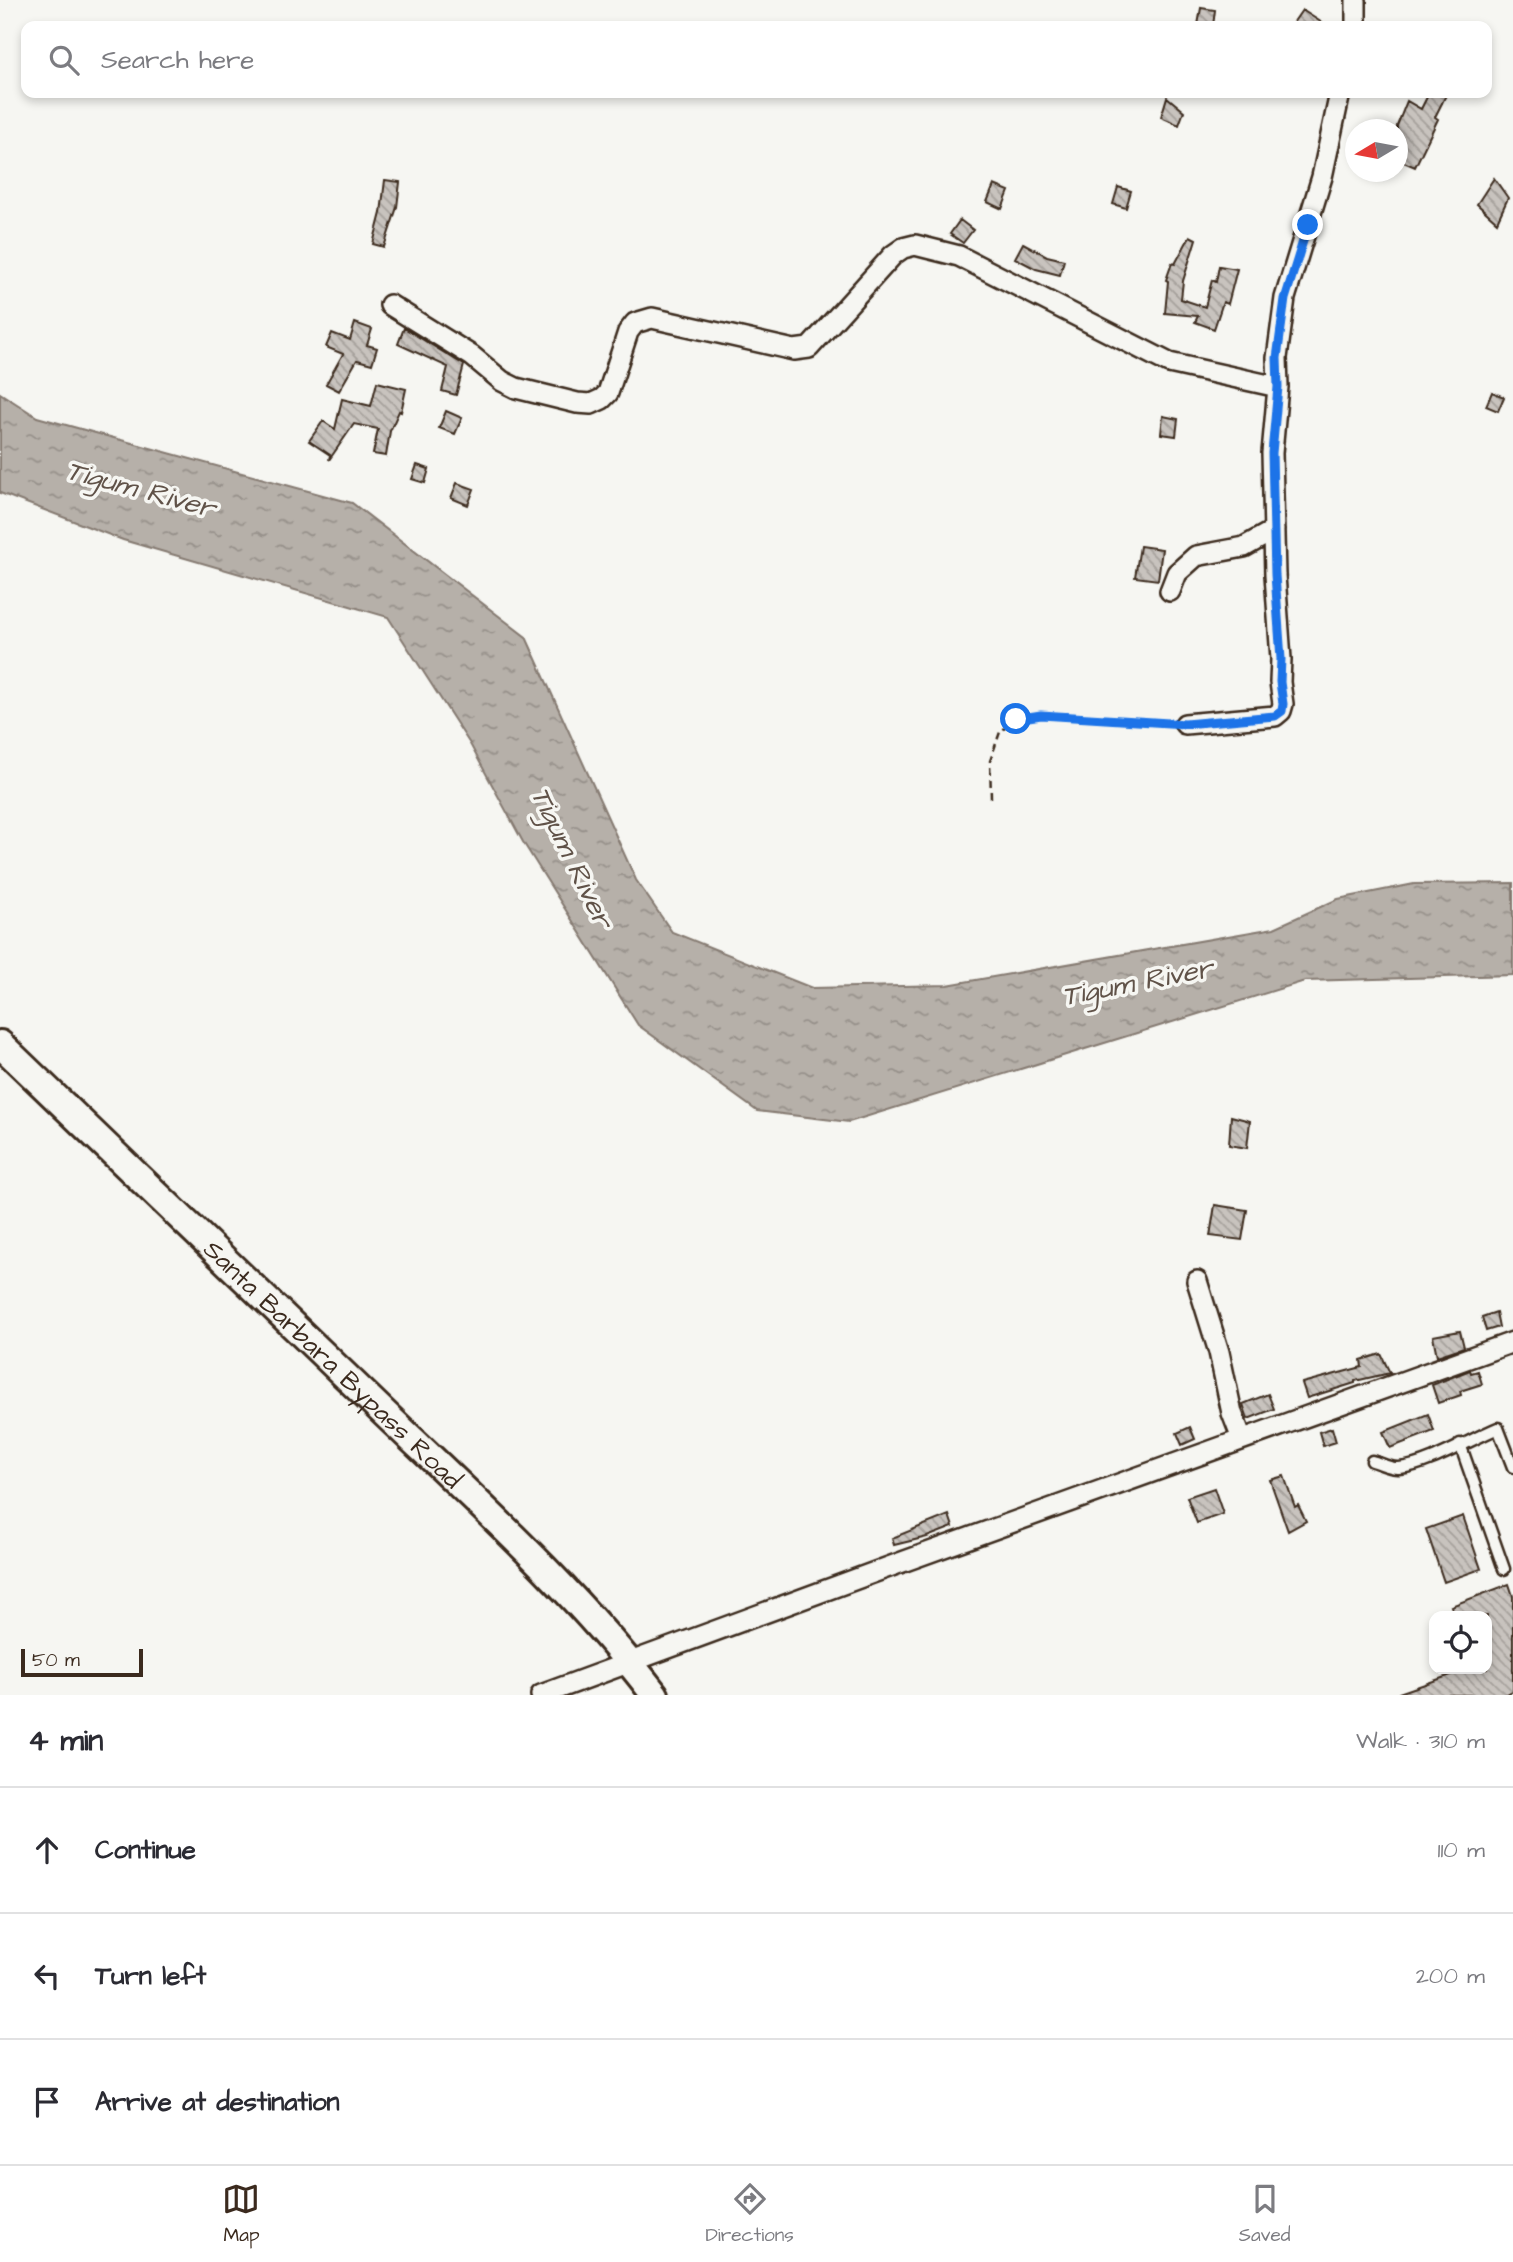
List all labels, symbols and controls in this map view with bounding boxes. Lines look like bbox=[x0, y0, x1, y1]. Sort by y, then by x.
search box bbox=[21, 21, 1492, 98]
icon: search bbox=[45, 41, 83, 79]
text: Search here bbox=[101, 42, 254, 78]
north arrow bbox=[1345, 119, 1408, 182]
route end bbox=[1292, 209, 1323, 240]
water label: Tigum River bbox=[62, 451, 222, 530]
route start bbox=[1000, 703, 1031, 734]
water label: Tigum River bbox=[520, 780, 624, 938]
water label: Tigum River bbox=[1059, 948, 1219, 1017]
street label: Santa Barbara Bypass Road bbox=[195, 1232, 470, 1497]
map controls bbox=[1429, 1611, 1492, 1674]
button: locate bbox=[1429, 1611, 1492, 1674]
scale bar bbox=[21, 1646, 144, 1678]
text: 50 m bbox=[32, 1647, 80, 1674]
text: 4 min bbox=[28, 1720, 103, 1762]
text: Walk · 310 m bbox=[1356, 1725, 1485, 1757]
icon: ahead bbox=[28, 1831, 66, 1869]
text: Continue bbox=[95, 1832, 196, 1868]
text: 110 m bbox=[1437, 1834, 1485, 1866]
icon: left bbox=[28, 1957, 66, 1995]
text: Turn left bbox=[95, 1958, 206, 1994]
text: 200 m bbox=[1416, 1960, 1485, 1992]
icon: arrive bbox=[28, 2083, 66, 2121]
text: Arrive at destination bbox=[95, 2084, 340, 2120]
tab: Map bbox=[222, 2180, 260, 2249]
tab: Directions bbox=[705, 2180, 794, 2249]
tab: Saved bbox=[1239, 2180, 1290, 2249]

